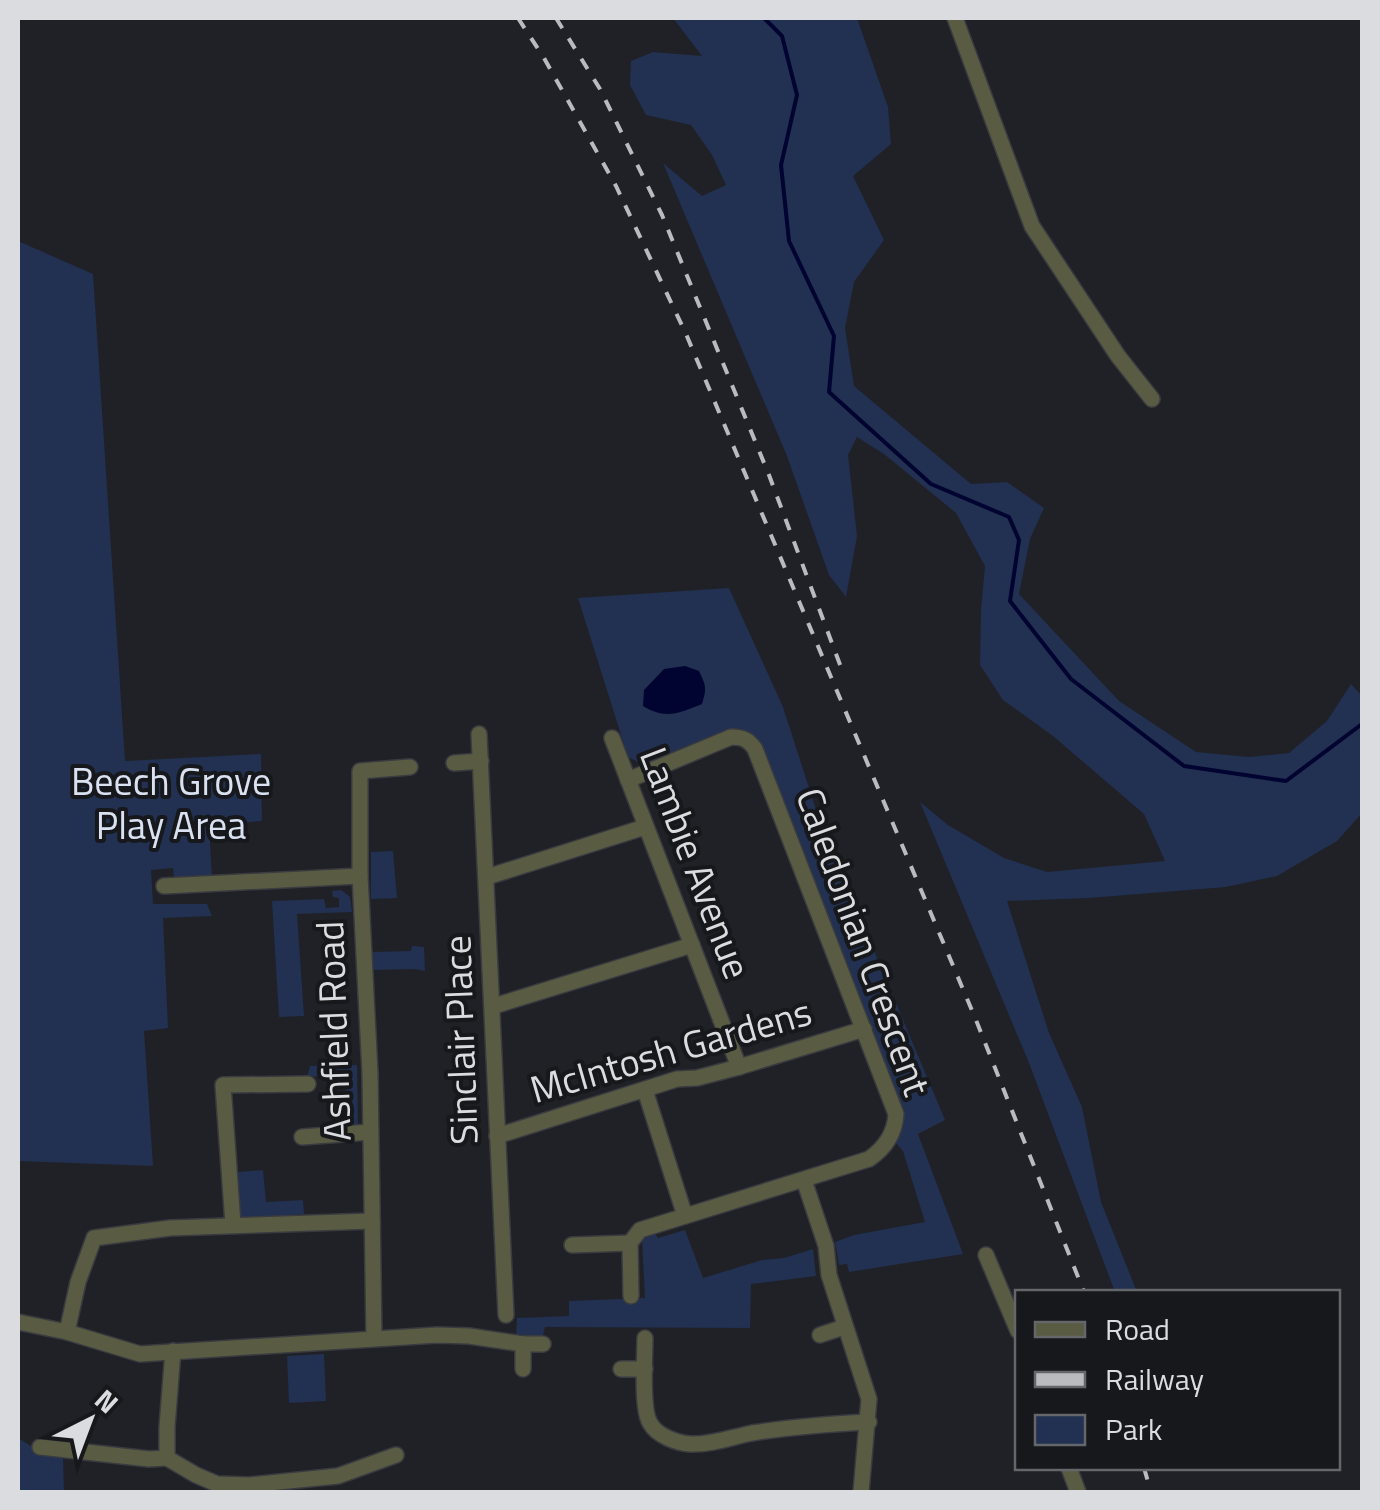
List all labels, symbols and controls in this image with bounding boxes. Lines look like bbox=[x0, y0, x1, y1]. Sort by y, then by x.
street label: Lambie Avenue bbox=[625, 738, 767, 987]
park label: Beech Grove Play Area bbox=[71, 752, 271, 854]
street label: Caledonian Crescent bbox=[781, 780, 947, 1104]
street label: Ashfield Road bbox=[300, 920, 366, 1142]
street label: Sinclair Place bbox=[427, 934, 493, 1146]
street label: McIntosh Gardens bbox=[523, 982, 818, 1118]
legend bbox=[1015, 1290, 1340, 1470]
text: Road bbox=[1105, 1306, 1170, 1352]
text: Railway bbox=[1105, 1356, 1204, 1402]
north arrow bbox=[40, 1370, 140, 1470]
text: N bbox=[85, 1379, 129, 1424]
text: Park bbox=[1105, 1406, 1162, 1452]

